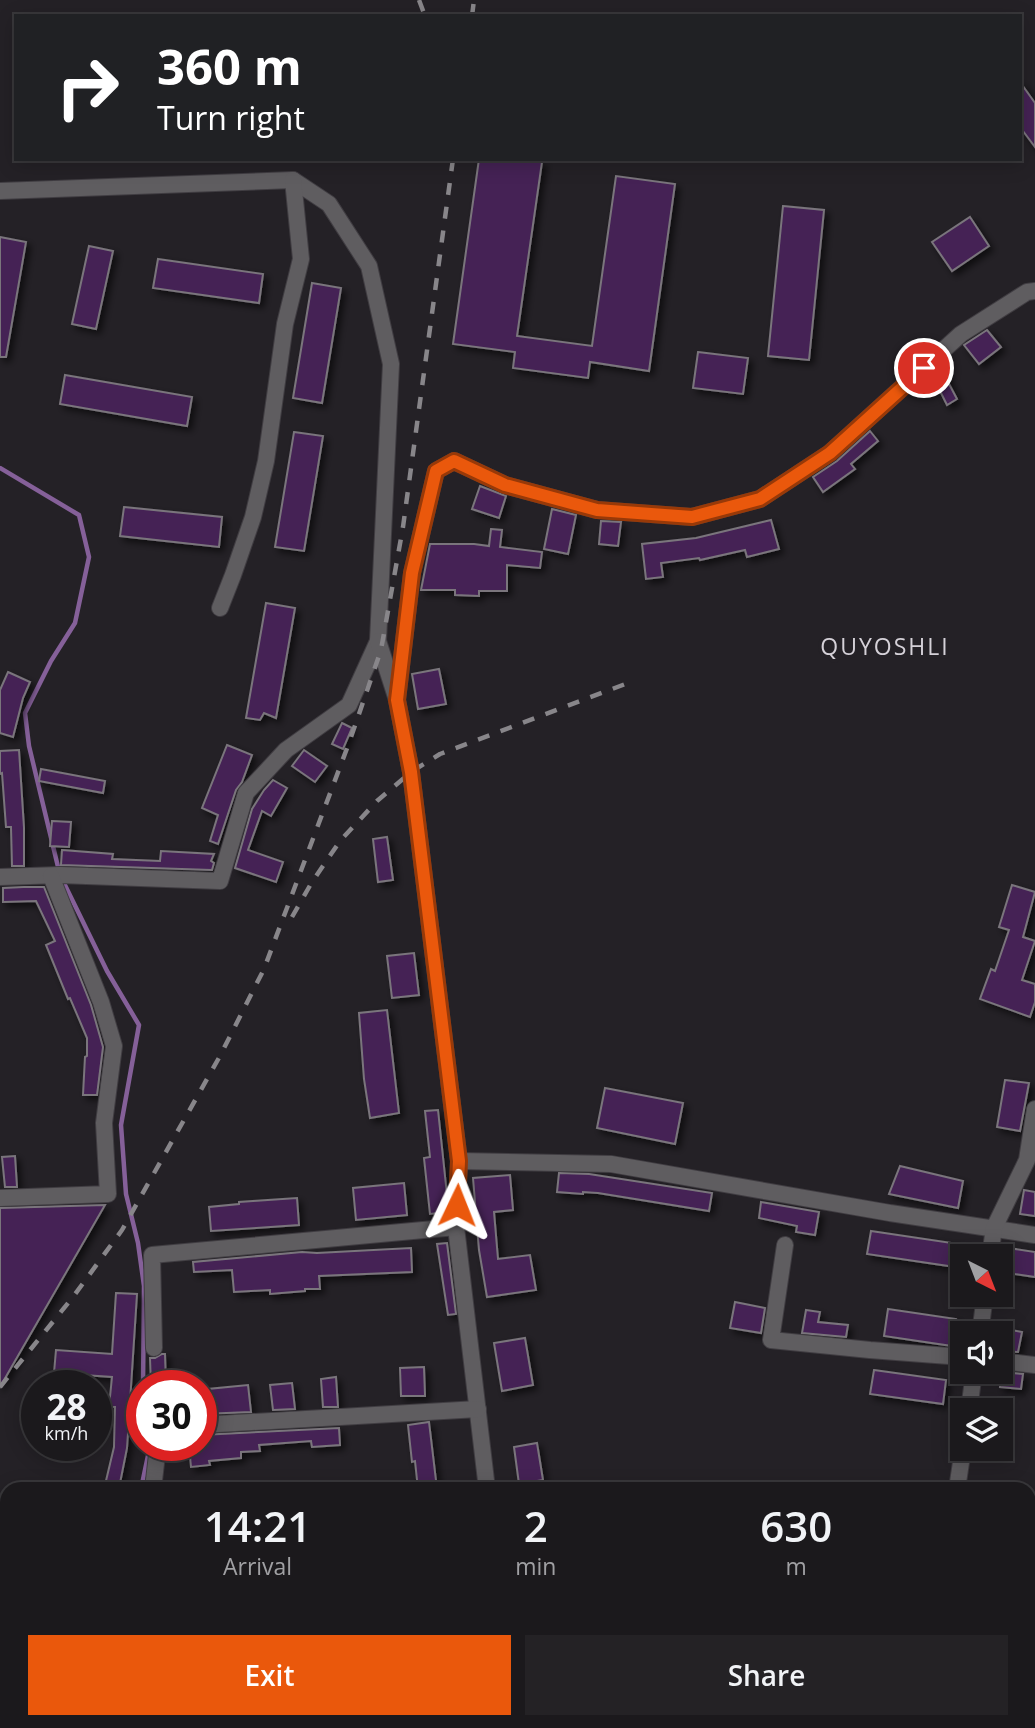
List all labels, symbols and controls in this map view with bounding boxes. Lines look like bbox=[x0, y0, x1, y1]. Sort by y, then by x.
text: 360 m bbox=[157, 33, 302, 99]
icon: right bbox=[42, 42, 133, 133]
text: Turn right bbox=[157, 96, 305, 139]
pin bbox=[894, 338, 954, 398]
icon: arrive bbox=[905, 349, 943, 387]
district label: QUYOSHLI bbox=[820, 630, 950, 662]
position arrow bbox=[420, 1168, 494, 1242]
north arrow bbox=[950, 1244, 1013, 1307]
map controls bbox=[950, 1244, 1013, 1461]
button: sound bbox=[950, 1321, 1013, 1384]
speed limit sign: 30 bbox=[126, 1370, 217, 1461]
text: 28 bbox=[46, 1383, 87, 1430]
button: layers bbox=[950, 1398, 1013, 1461]
text: km/h bbox=[45, 1421, 88, 1445]
text: 14:21 bbox=[204, 1497, 311, 1554]
text: 2 bbox=[524, 1497, 548, 1554]
text: 630 bbox=[760, 1497, 832, 1554]
text: Arrival bbox=[223, 1550, 292, 1582]
text: min bbox=[515, 1550, 556, 1582]
text: m bbox=[786, 1550, 807, 1582]
button: Exit bbox=[28, 1635, 511, 1715]
button: Share bbox=[525, 1635, 1008, 1715]

